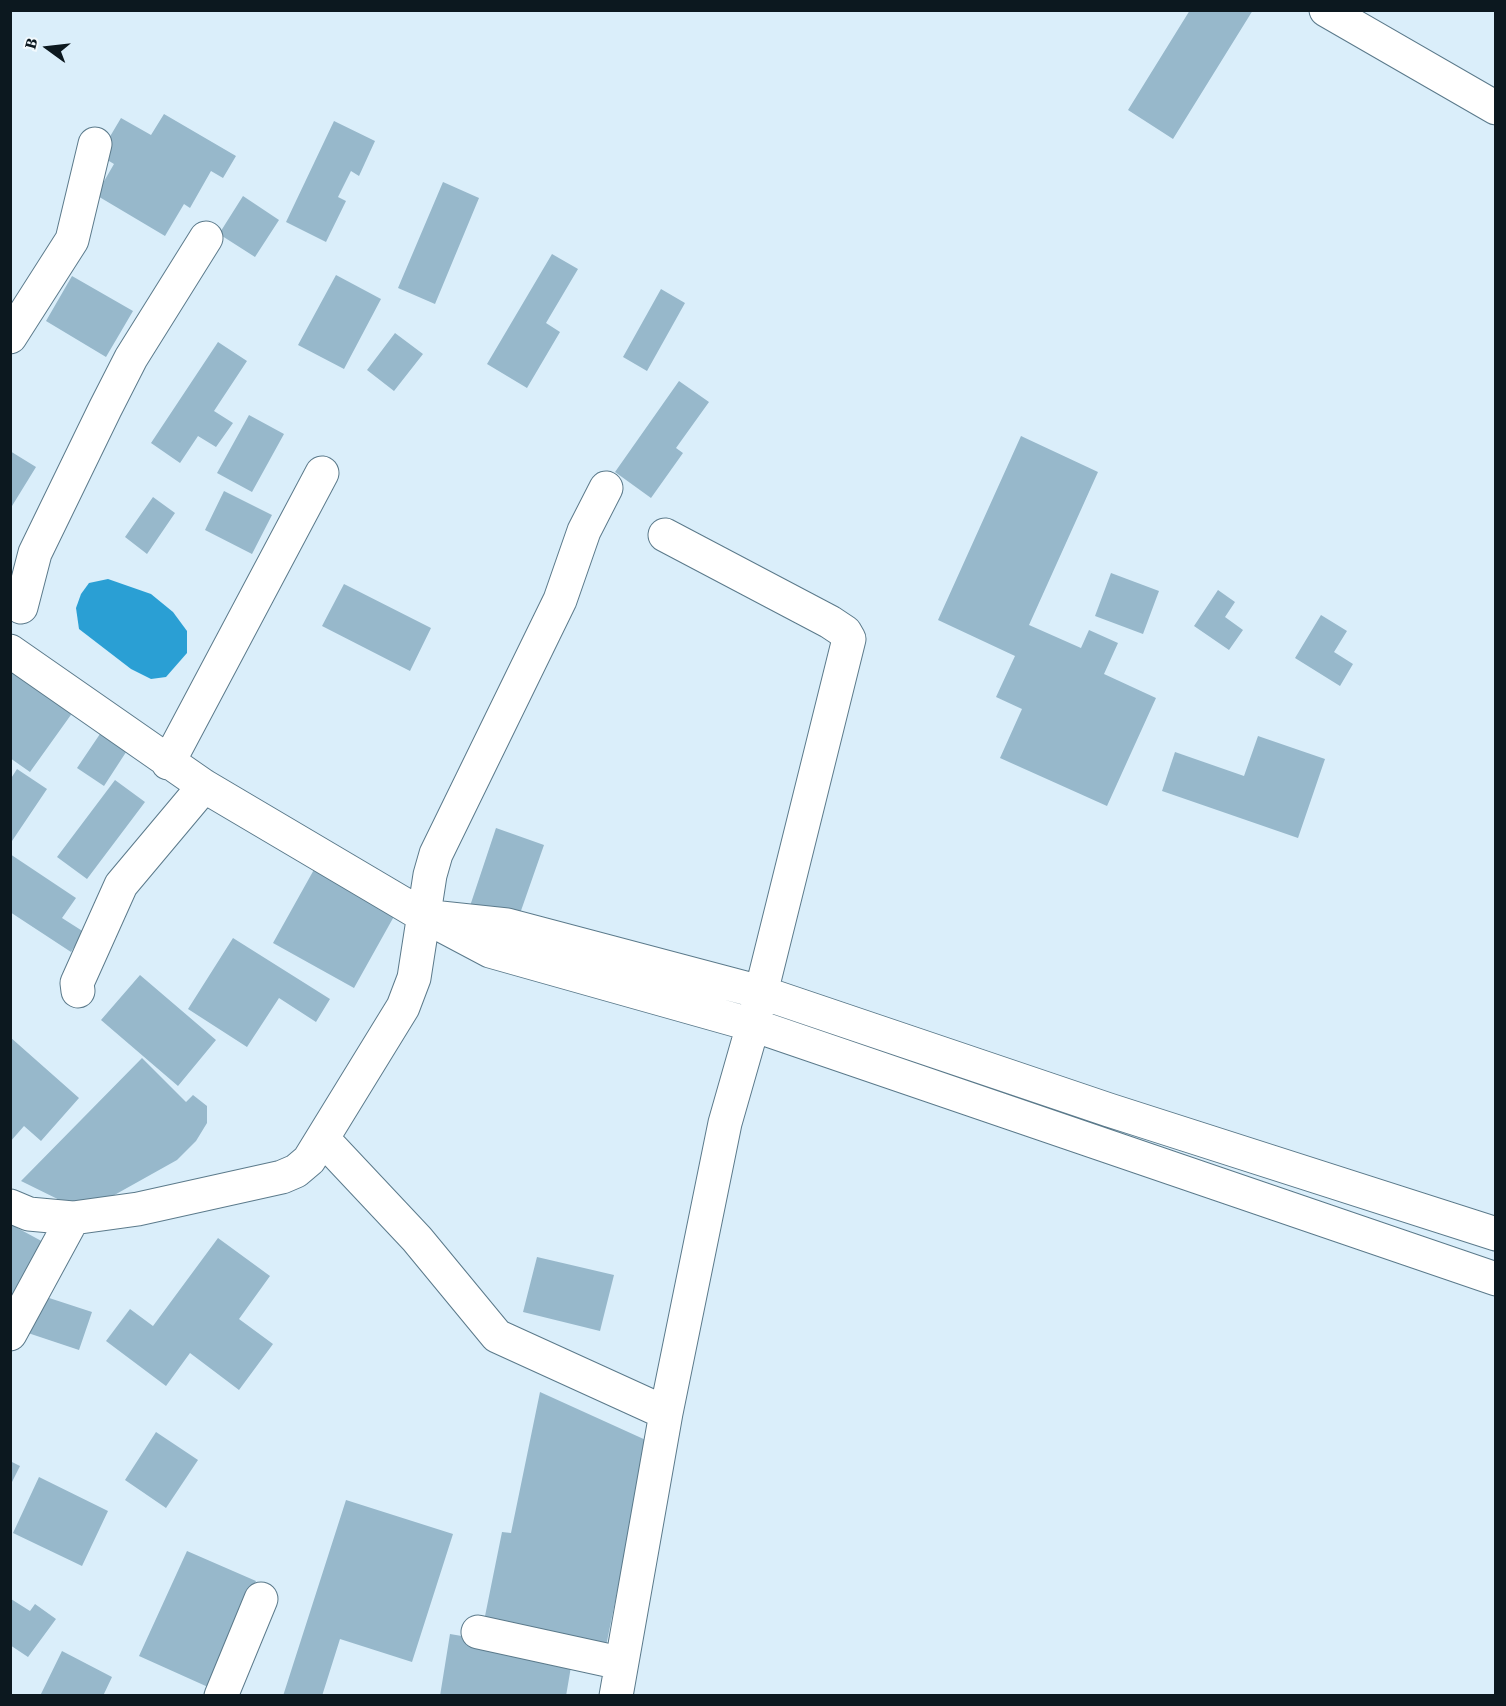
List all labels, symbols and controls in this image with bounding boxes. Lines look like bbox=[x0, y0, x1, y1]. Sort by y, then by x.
north arrow bbox=[18, 18, 78, 78]
text: B bbox=[19, 35, 43, 51]

